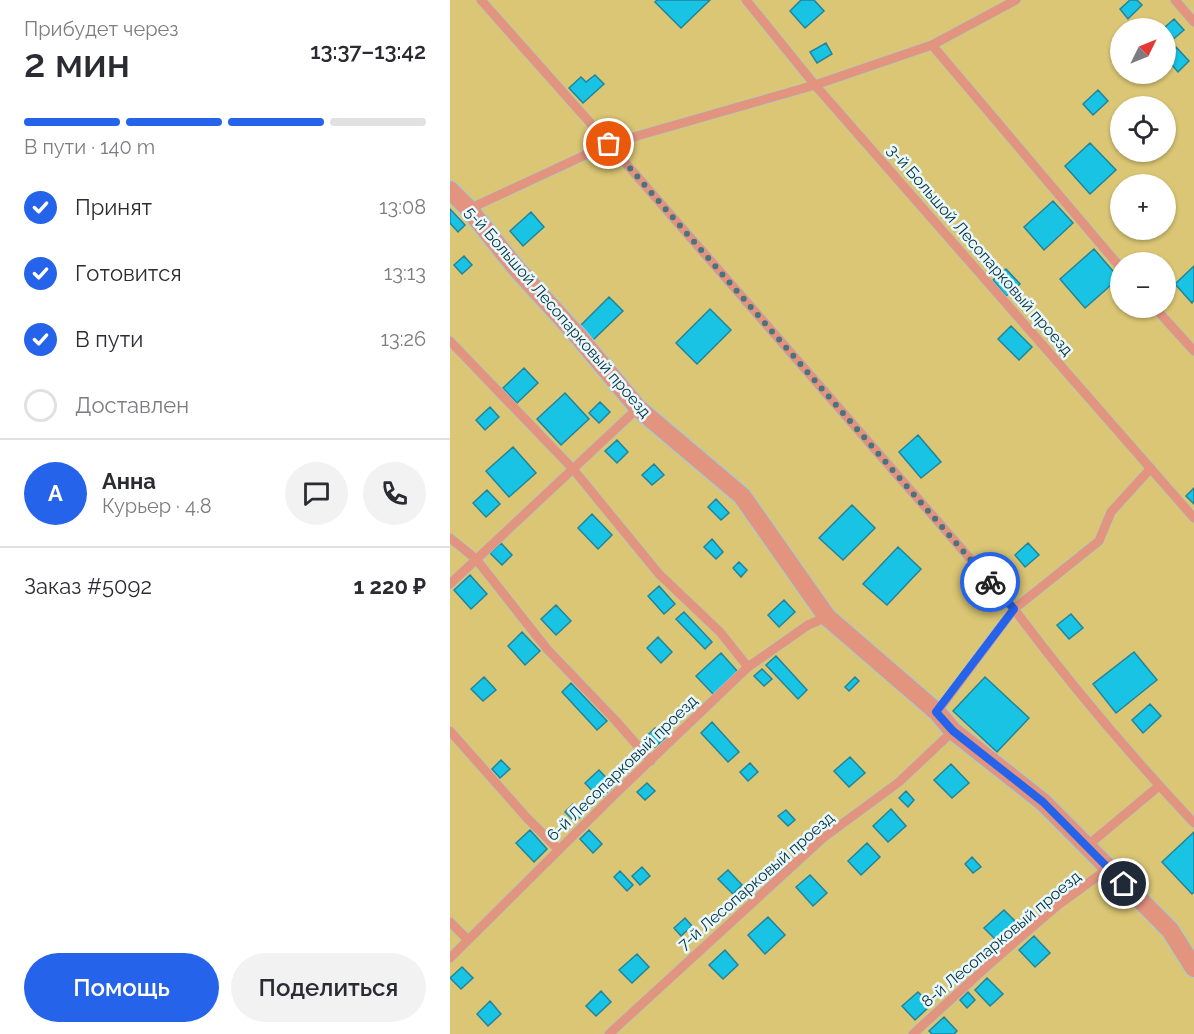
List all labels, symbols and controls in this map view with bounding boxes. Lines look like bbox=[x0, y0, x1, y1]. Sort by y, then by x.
text: Прибудет через bbox=[24, 17, 178, 41]
north arrow bbox=[1110, 18, 1176, 84]
map controls bbox=[1110, 18, 1176, 318]
text: 13:37–13:42 bbox=[310, 38, 426, 64]
text: 2 мин bbox=[24, 40, 130, 86]
button: locate bbox=[1110, 96, 1176, 162]
pin bbox=[583, 118, 634, 169]
icon: bag bbox=[592, 127, 625, 160]
text: В пути · 140 m bbox=[24, 135, 155, 159]
street label: 3-й Большой Лесопарковый проезд bbox=[883, 141, 1077, 359]
button: + bbox=[1110, 174, 1176, 240]
icon: check bbox=[24, 191, 57, 224]
text: Принят bbox=[75, 194, 152, 220]
text: 13:08 bbox=[379, 195, 426, 219]
street label: 5-й Большой Лесопарковый проезд bbox=[461, 203, 655, 421]
button: − bbox=[1110, 252, 1176, 318]
icon: check bbox=[24, 257, 57, 290]
text: Готовится bbox=[75, 260, 182, 286]
text: 13:13 bbox=[384, 261, 426, 285]
icon: check bbox=[24, 323, 57, 356]
text: В пути bbox=[75, 326, 143, 352]
text: 13:26 bbox=[381, 327, 426, 351]
text: Доставлен bbox=[75, 392, 189, 418]
button: chat bbox=[285, 462, 348, 525]
button: phone bbox=[363, 462, 426, 525]
text: Анна bbox=[102, 468, 156, 494]
text: А bbox=[48, 480, 63, 506]
text: Курьер · 4.8 bbox=[102, 494, 212, 518]
courier bbox=[960, 552, 1020, 612]
icon: bike bbox=[974, 566, 1007, 599]
text: Заказ #5092 bbox=[24, 573, 152, 599]
text: 1 220 ₽ bbox=[353, 573, 426, 599]
street label: 6-й Лесопарковый проезд bbox=[543, 691, 701, 845]
street label: 7-й Лесопарковый проезд bbox=[674, 808, 838, 954]
pin bbox=[1098, 858, 1149, 909]
street label: 8-й Лесопарковый проезд bbox=[918, 867, 1084, 1011]
icon: home bbox=[1107, 867, 1140, 900]
button: Помощь bbox=[24, 953, 219, 1022]
button: Поделиться bbox=[231, 953, 426, 1022]

